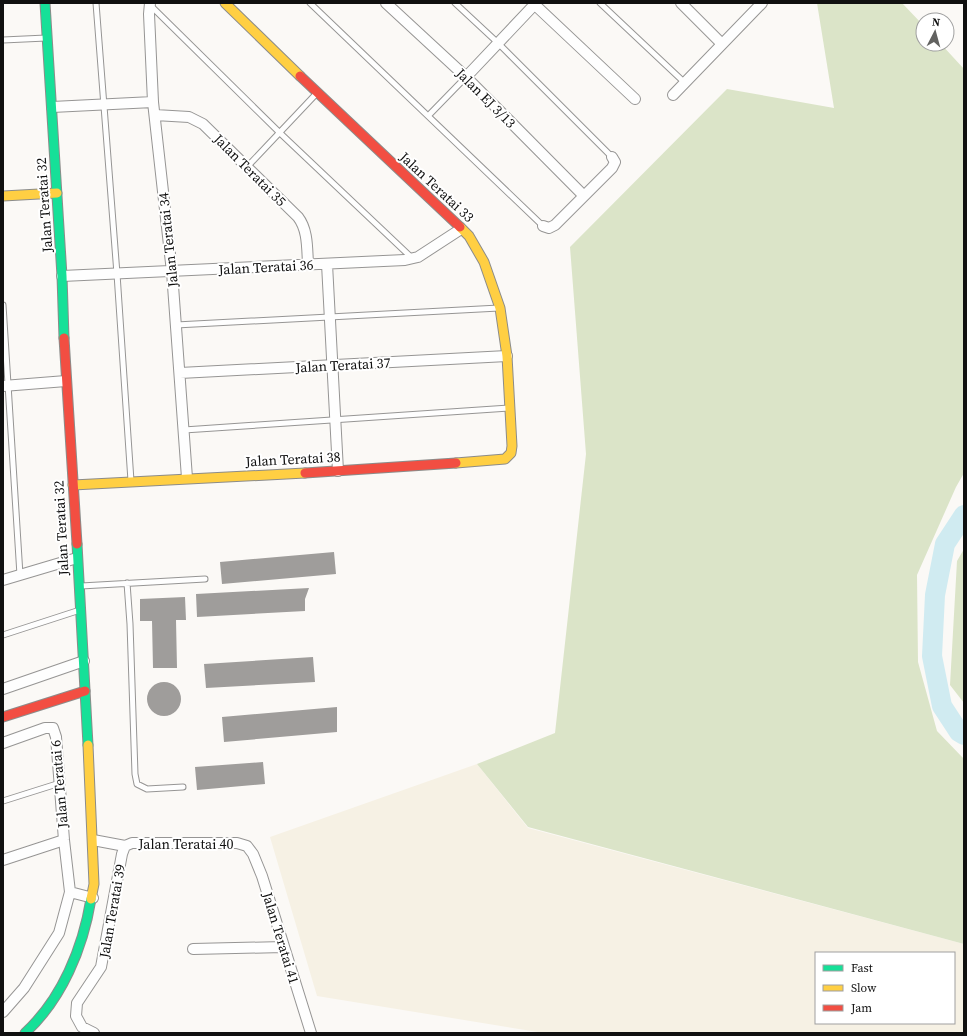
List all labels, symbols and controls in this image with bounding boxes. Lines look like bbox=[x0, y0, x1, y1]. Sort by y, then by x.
north arrow bbox=[915, 12, 955, 52]
text: N bbox=[931, 15, 941, 30]
street label: Jalan EJ 3/13 bbox=[451, 63, 520, 132]
street label: Jalan Teratai 35 bbox=[209, 129, 291, 211]
street label: Jalan Teratai 33 bbox=[395, 147, 479, 227]
street label: Jalan Teratai 32 bbox=[31, 157, 57, 254]
street label: Jalan Teratai 34 bbox=[153, 192, 183, 289]
street label: Jalan Teratai 36 bbox=[217, 255, 314, 280]
street label: Jalan Teratai 37 bbox=[294, 353, 391, 378]
street label: Jalan Teratai 38 bbox=[244, 447, 341, 472]
street label: Jalan Teratai 32 bbox=[49, 480, 74, 577]
street label: Jalan Teratai 6 bbox=[45, 739, 73, 830]
street label: Jalan Teratai 40 bbox=[137, 834, 234, 854]
street label: Jalan Teratai 39 bbox=[94, 862, 130, 961]
street label: Jalan Teratai 41 bbox=[257, 889, 304, 986]
legend bbox=[815, 952, 955, 1024]
text: Fast bbox=[851, 960, 873, 976]
text: Slow bbox=[851, 980, 877, 996]
text: Jam bbox=[850, 1000, 872, 1016]

